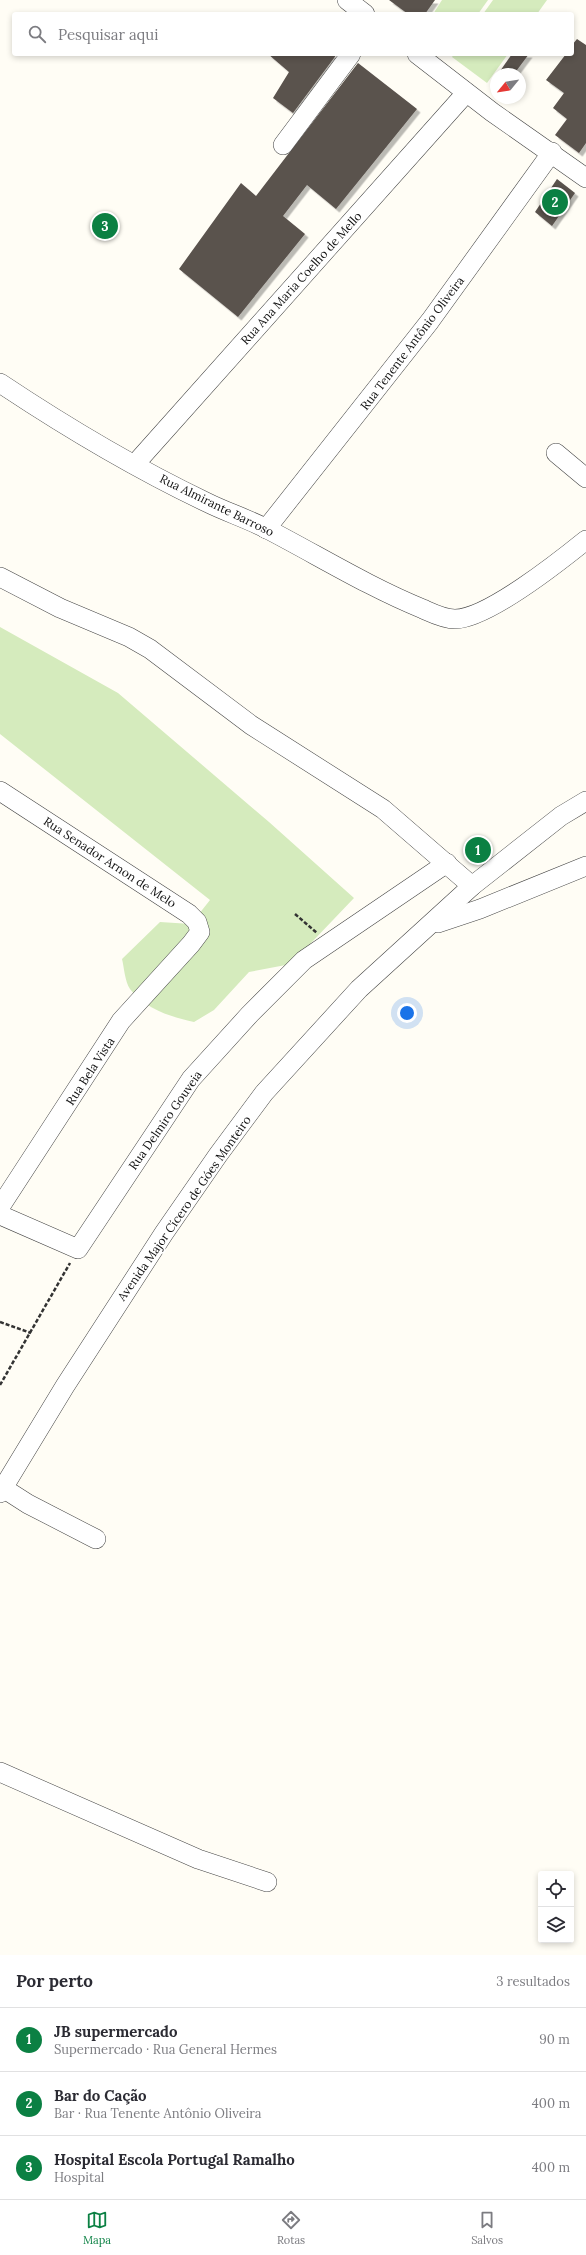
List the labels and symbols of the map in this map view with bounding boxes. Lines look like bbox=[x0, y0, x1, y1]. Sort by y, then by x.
north arrow bbox=[490, 68, 526, 104]
pin: 2 bbox=[542, 187, 568, 217]
street label: Rua Ana Maria Coelho de Mello bbox=[237, 208, 365, 348]
pin: 3 bbox=[92, 211, 118, 241]
street label: Rua Tenente Antônio Oliveira bbox=[357, 273, 467, 413]
street label: Rua Almirante Barroso bbox=[157, 471, 277, 539]
street label: Rua Senador Arnon de Melo bbox=[41, 813, 179, 911]
pin: 1 bbox=[465, 835, 491, 865]
your location bbox=[397, 1003, 417, 1023]
street label: Rua Bela Vista bbox=[62, 1034, 118, 1108]
street label: Rua Delmiro Gouveia bbox=[125, 1068, 205, 1172]
street label: Avenida Major Cícero de Góes Monteiro bbox=[113, 1113, 254, 1304]

